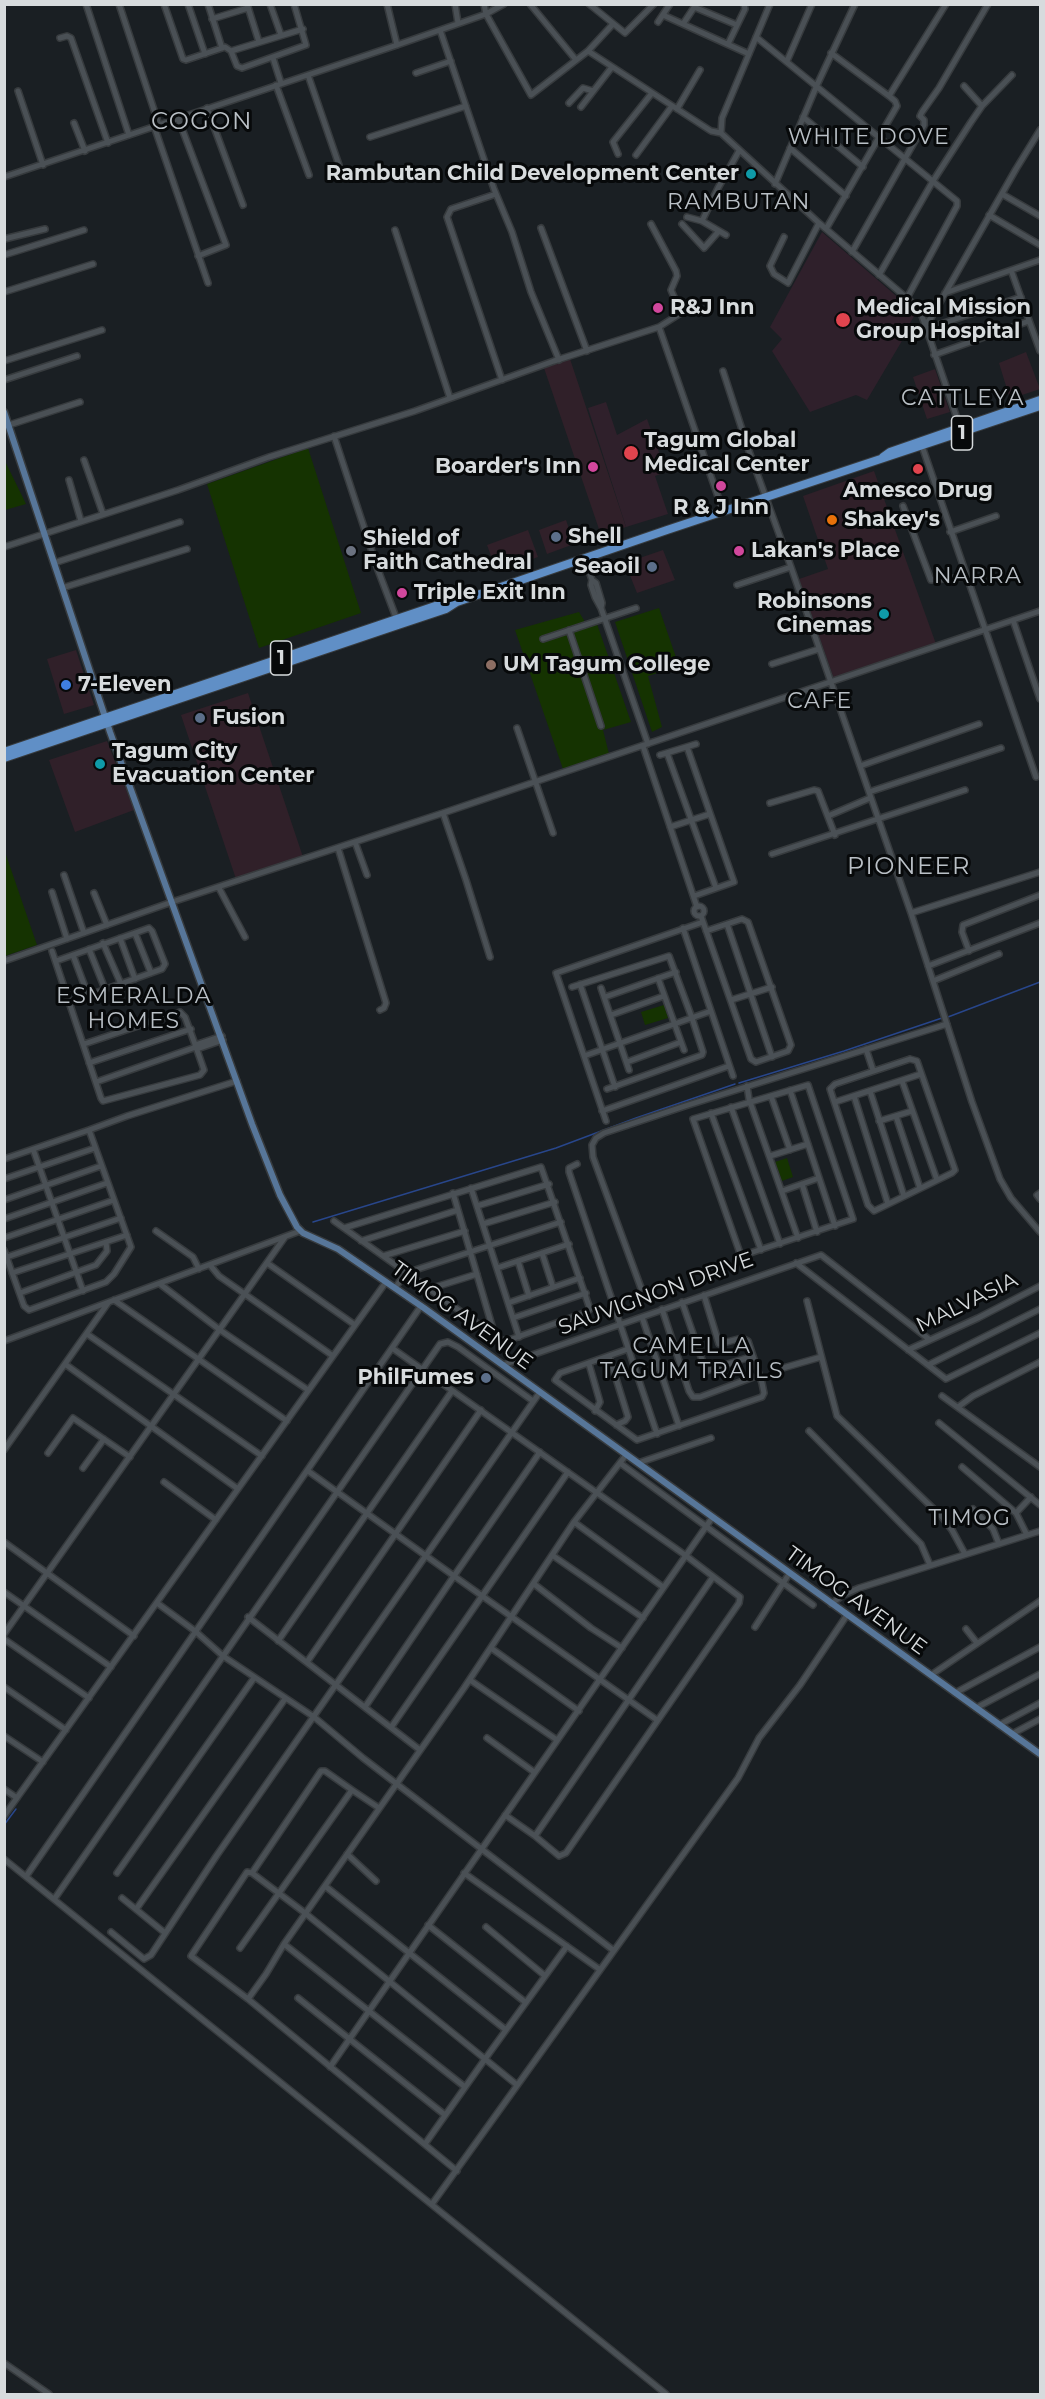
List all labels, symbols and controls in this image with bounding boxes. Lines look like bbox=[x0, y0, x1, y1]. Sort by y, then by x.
district label: COGON bbox=[151, 108, 253, 136]
district label: WHITE DOVE bbox=[788, 125, 950, 151]
place label: Rambutan Child Development Center bbox=[326, 161, 739, 187]
marker: Rambutan Child Development Center bbox=[744, 167, 758, 181]
district label: RAMBUTAN bbox=[667, 190, 811, 216]
place label: R&J Inn bbox=[670, 295, 754, 321]
place label: Medical Mission Group Hospital bbox=[856, 295, 1031, 345]
marker: R&J Inn bbox=[651, 301, 665, 315]
marker: Medical Mission Group Hospital bbox=[834, 311, 852, 329]
district label: CATTLEYA bbox=[901, 386, 1025, 412]
road number: 1 bbox=[952, 416, 972, 450]
place label: Tagum Global Medical Center bbox=[644, 428, 809, 478]
marker: Tagum Global Medical Center bbox=[622, 444, 640, 462]
place label: Boarder's Inn bbox=[435, 454, 581, 480]
marker: Boarder's Inn bbox=[586, 460, 600, 474]
marker: Amesco Drug bbox=[911, 462, 925, 476]
place label: Amesco Drug bbox=[843, 478, 993, 504]
marker: R & J Inn bbox=[714, 479, 728, 493]
place label: R & J Inn bbox=[673, 495, 769, 521]
place label: Shakey's bbox=[844, 507, 940, 533]
marker: Shakey's bbox=[825, 513, 839, 527]
place label: Shell bbox=[568, 524, 622, 550]
place label: Shield of Faith Cathedral bbox=[363, 526, 532, 576]
marker: Shell bbox=[549, 530, 563, 544]
place label: Lakan's Place bbox=[751, 538, 900, 564]
marker: Shield of Faith Cathedral bbox=[344, 544, 358, 558]
marker: Lakan's Place bbox=[732, 544, 746, 558]
place label: Seaoil bbox=[574, 554, 640, 580]
marker: Seaoil bbox=[645, 560, 659, 574]
district label: NARRA bbox=[934, 564, 1022, 590]
place label: Triple Exit Inn bbox=[414, 580, 566, 606]
marker: Triple Exit Inn bbox=[395, 586, 409, 600]
place label: Robinsons Cinemas bbox=[757, 589, 872, 639]
marker: Robinsons Cinemas bbox=[877, 607, 891, 621]
road number: 1 bbox=[270, 641, 292, 675]
place label: UM Tagum College bbox=[503, 652, 711, 678]
marker: UM Tagum College bbox=[484, 658, 498, 672]
place label: 7-Eleven bbox=[78, 672, 172, 698]
marker: 7-Eleven bbox=[59, 678, 73, 692]
district label: CAFE bbox=[787, 689, 853, 715]
place label: Fusion bbox=[212, 705, 285, 731]
marker: Fusion bbox=[193, 711, 207, 725]
place label: Tagum City Evacuation Center bbox=[112, 739, 314, 789]
marker: Tagum City Evacuation Center bbox=[93, 757, 107, 771]
district label: PIONEER bbox=[847, 853, 971, 881]
district label: ESMERALDA HOMES bbox=[56, 984, 212, 1036]
street label: SAUVIGNON DRIVE bbox=[555, 1247, 757, 1341]
street label: TIMOG AVENUE bbox=[387, 1256, 537, 1376]
street label: MALVASIA bbox=[912, 1268, 1022, 1338]
district label: CAMELLA TAGUM TRAILS bbox=[600, 1334, 784, 1386]
place label: PhilFumes bbox=[357, 1365, 474, 1391]
marker: PhilFumes bbox=[479, 1371, 493, 1385]
district label: TIMOG bbox=[928, 1506, 1012, 1532]
street label: TIMOG AVENUE bbox=[781, 1541, 931, 1661]

